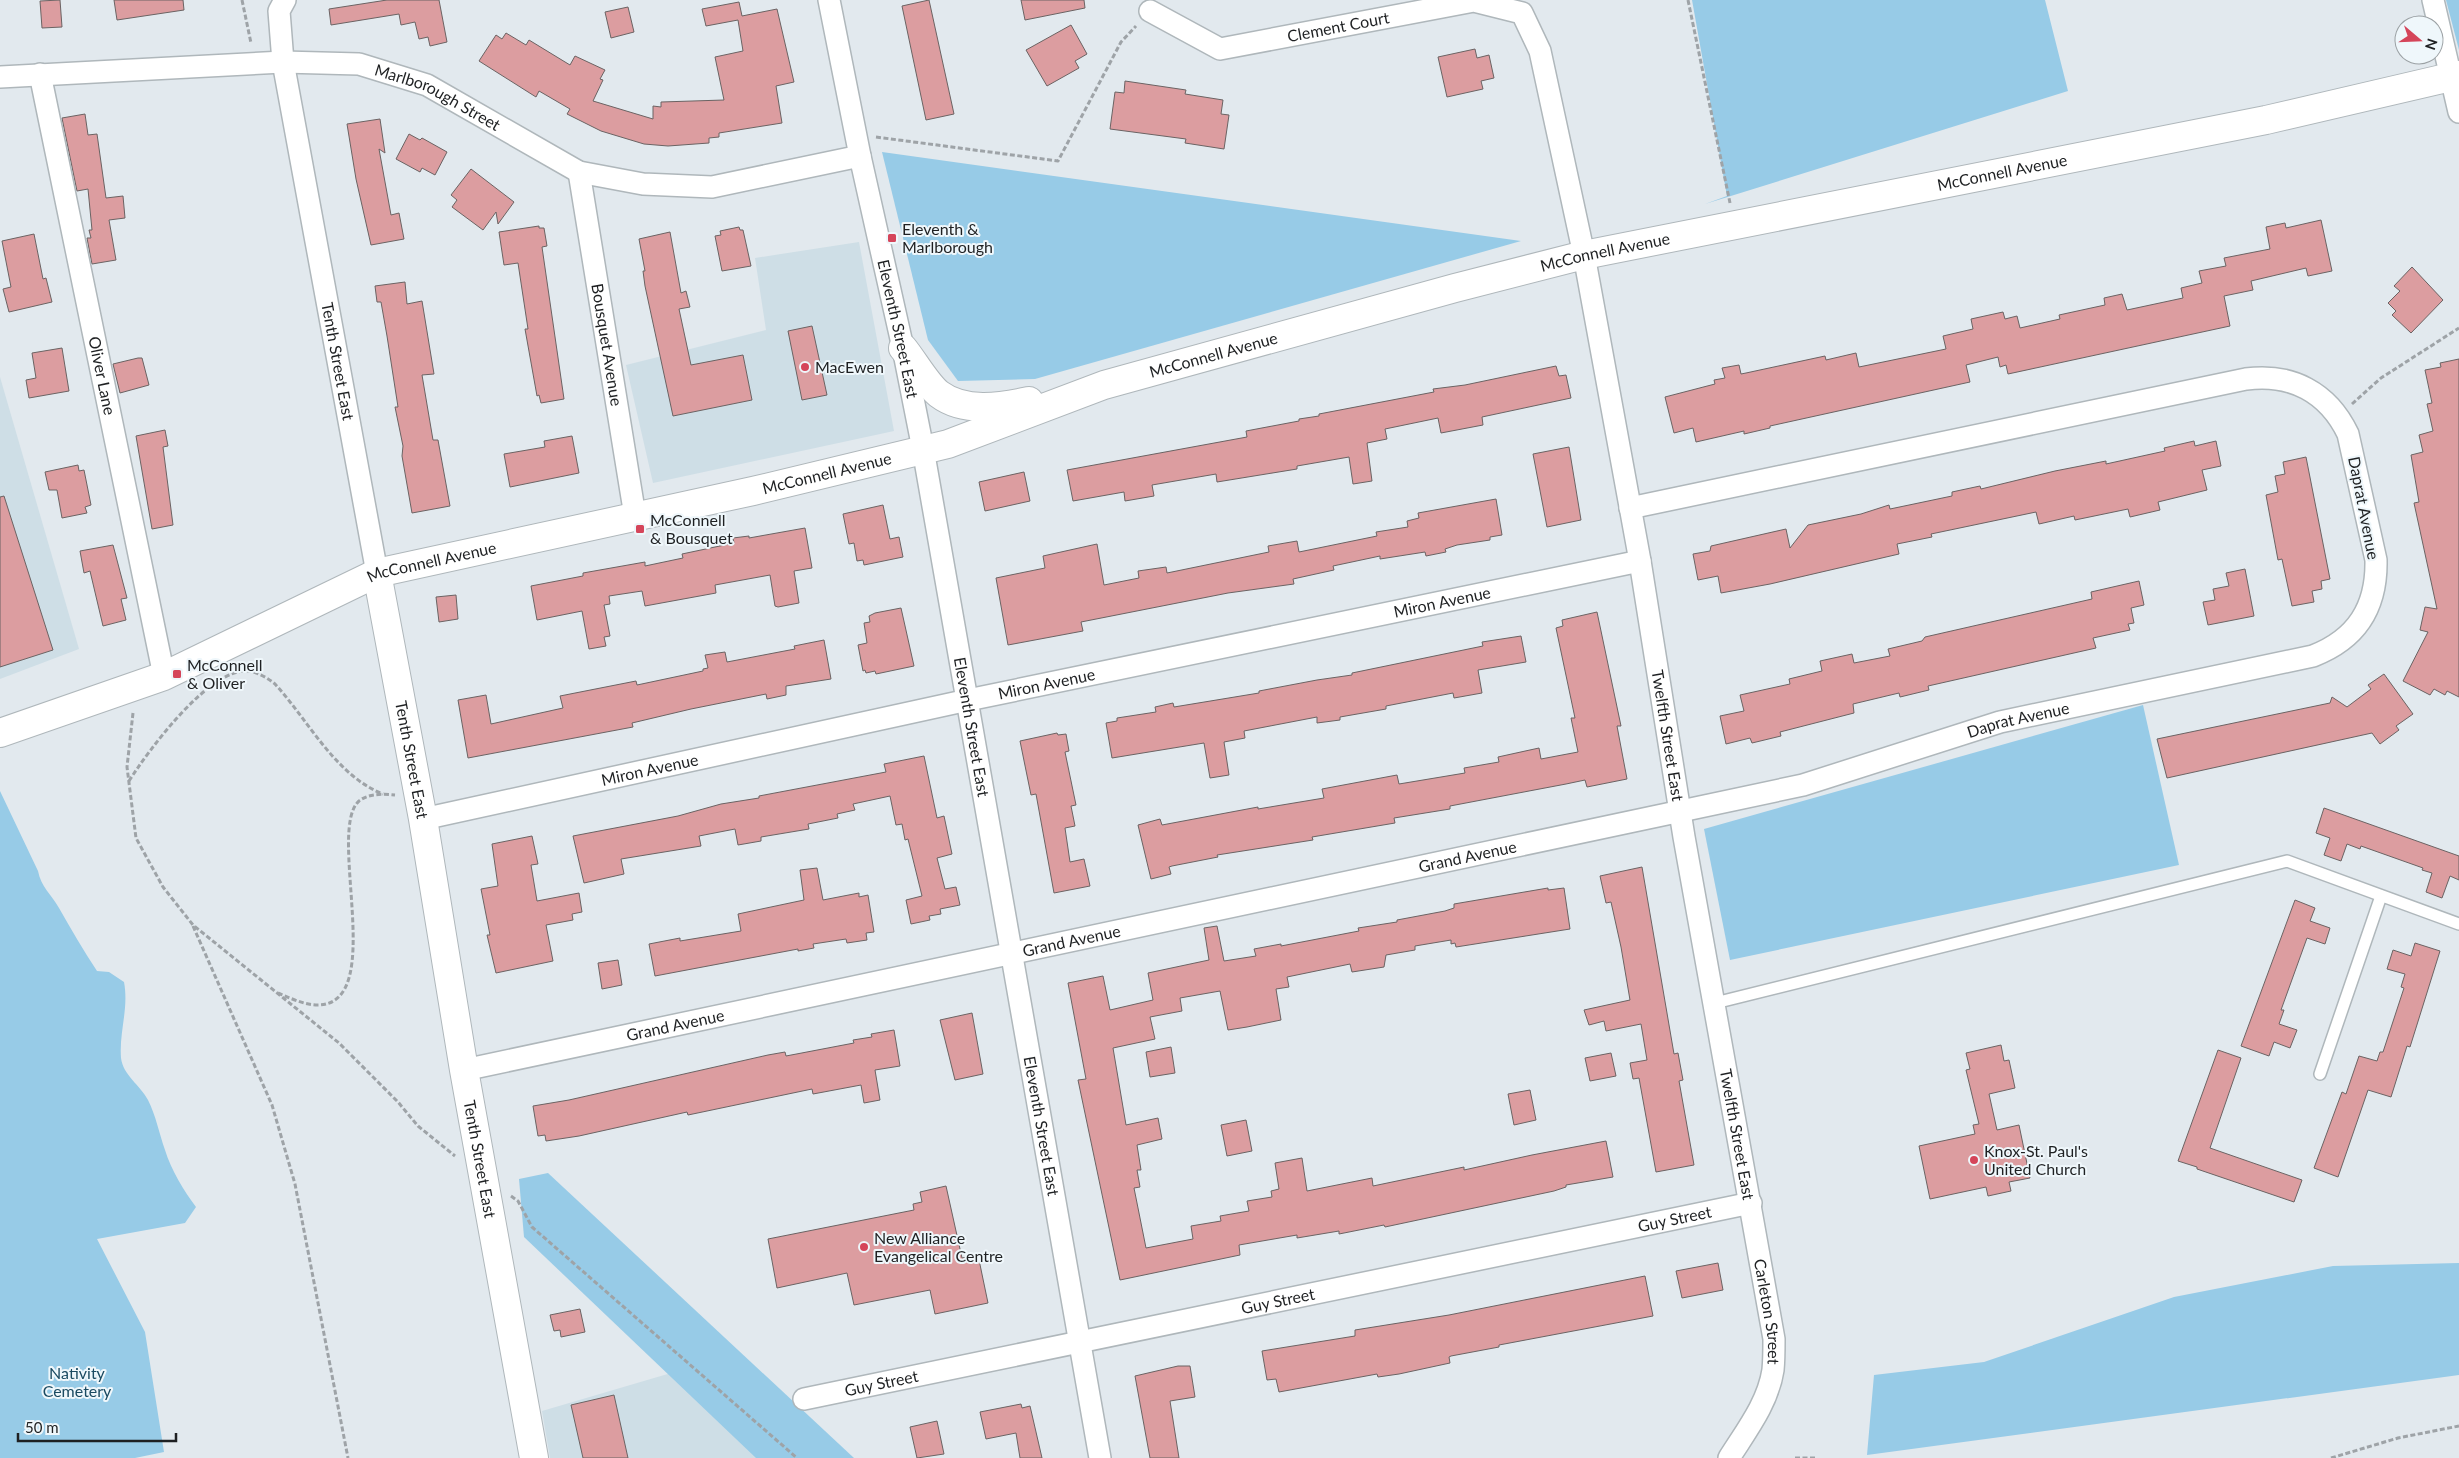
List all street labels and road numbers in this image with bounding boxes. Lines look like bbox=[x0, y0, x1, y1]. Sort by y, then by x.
street label: Clement Court bbox=[1286, 7, 1391, 45]
street label: Marlborough Street bbox=[373, 59, 504, 134]
street label: McConnell Avenue bbox=[1935, 150, 2069, 194]
street label: McConnell Avenue bbox=[1538, 228, 1671, 275]
street label: Eleventh Street East bbox=[874, 257, 923, 400]
street label: Bousquet Avenue bbox=[588, 282, 627, 407]
street label: Tenth Street East bbox=[318, 301, 359, 422]
street label: McConnell Avenue bbox=[1147, 328, 1280, 381]
street label: Oliver Lane bbox=[85, 334, 120, 417]
street label: McConnell Avenue bbox=[760, 448, 893, 497]
street label: Daprat Avenue bbox=[2345, 455, 2384, 561]
street label: McConnell Avenue bbox=[363, 537, 498, 586]
street label: Miron Avenue bbox=[1392, 582, 1492, 621]
street label: Eleventh Street East bbox=[951, 656, 994, 798]
street label: Miron Avenue bbox=[996, 664, 1097, 703]
street label: Twelfth Street East bbox=[1648, 668, 1688, 803]
street label: Daprat Avenue bbox=[1964, 698, 2071, 741]
street label: Tenth Street East bbox=[392, 699, 433, 820]
street label: Miron Avenue bbox=[599, 749, 700, 789]
street label: Grand Avenue bbox=[1417, 836, 1518, 876]
street label: Grand Avenue bbox=[1021, 921, 1122, 960]
street label: Grand Avenue bbox=[624, 1005, 726, 1044]
street label: Eleventh Street East bbox=[1021, 1055, 1064, 1197]
street label: Twelfth Street East bbox=[1717, 1067, 1759, 1202]
street label: Tenth Street East bbox=[461, 1098, 501, 1220]
street label: Guy Street bbox=[1636, 1201, 1713, 1235]
street label: Carleton Street bbox=[1751, 1257, 1784, 1365]
street label: Guy Street bbox=[1239, 1283, 1317, 1317]
street label: Guy Street bbox=[843, 1366, 920, 1399]

